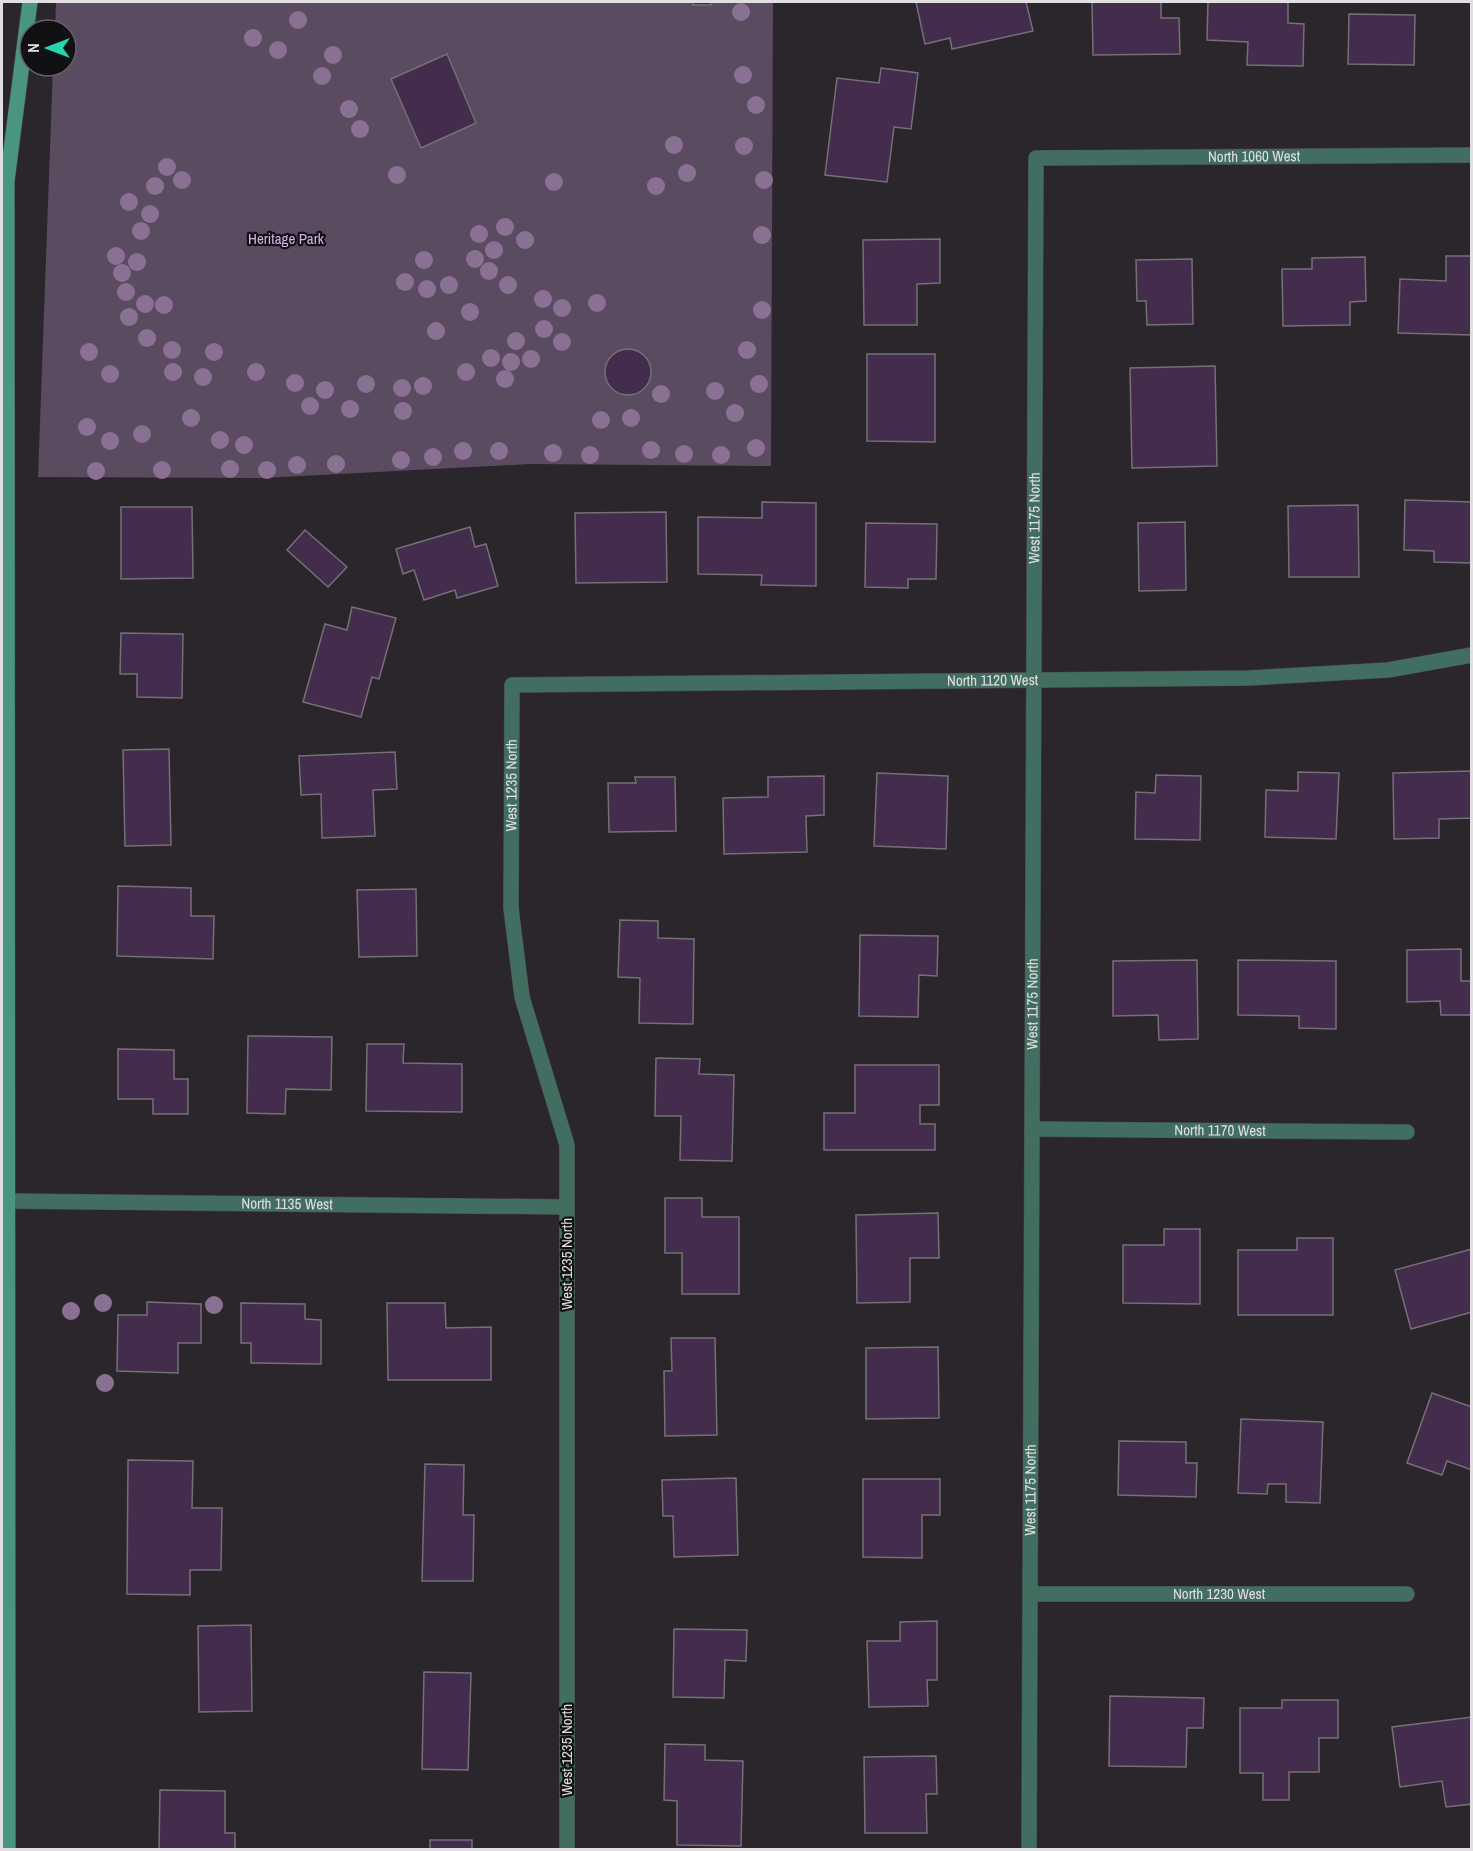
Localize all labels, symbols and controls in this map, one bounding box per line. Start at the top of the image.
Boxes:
north arrow [18,18,78,78]
text: N [22,43,44,53]
street label: North 1060 West [1208,145,1301,167]
park label: Heritage Park [248,228,325,249]
street label: West 1175 North [1023,472,1045,564]
street label: North 1120 West [947,669,1039,691]
street label: West 1235 North [500,739,522,831]
street label: West 1175 North [1021,958,1043,1050]
street label: North 1170 West [1174,1119,1266,1141]
street label: North 1135 West [241,1193,333,1214]
street label: West 1235 North [556,1218,577,1310]
street label: West 1175 North [1019,1444,1041,1536]
street label: North 1230 West [1173,1583,1266,1604]
street label: West 1235 North [556,1704,577,1796]

